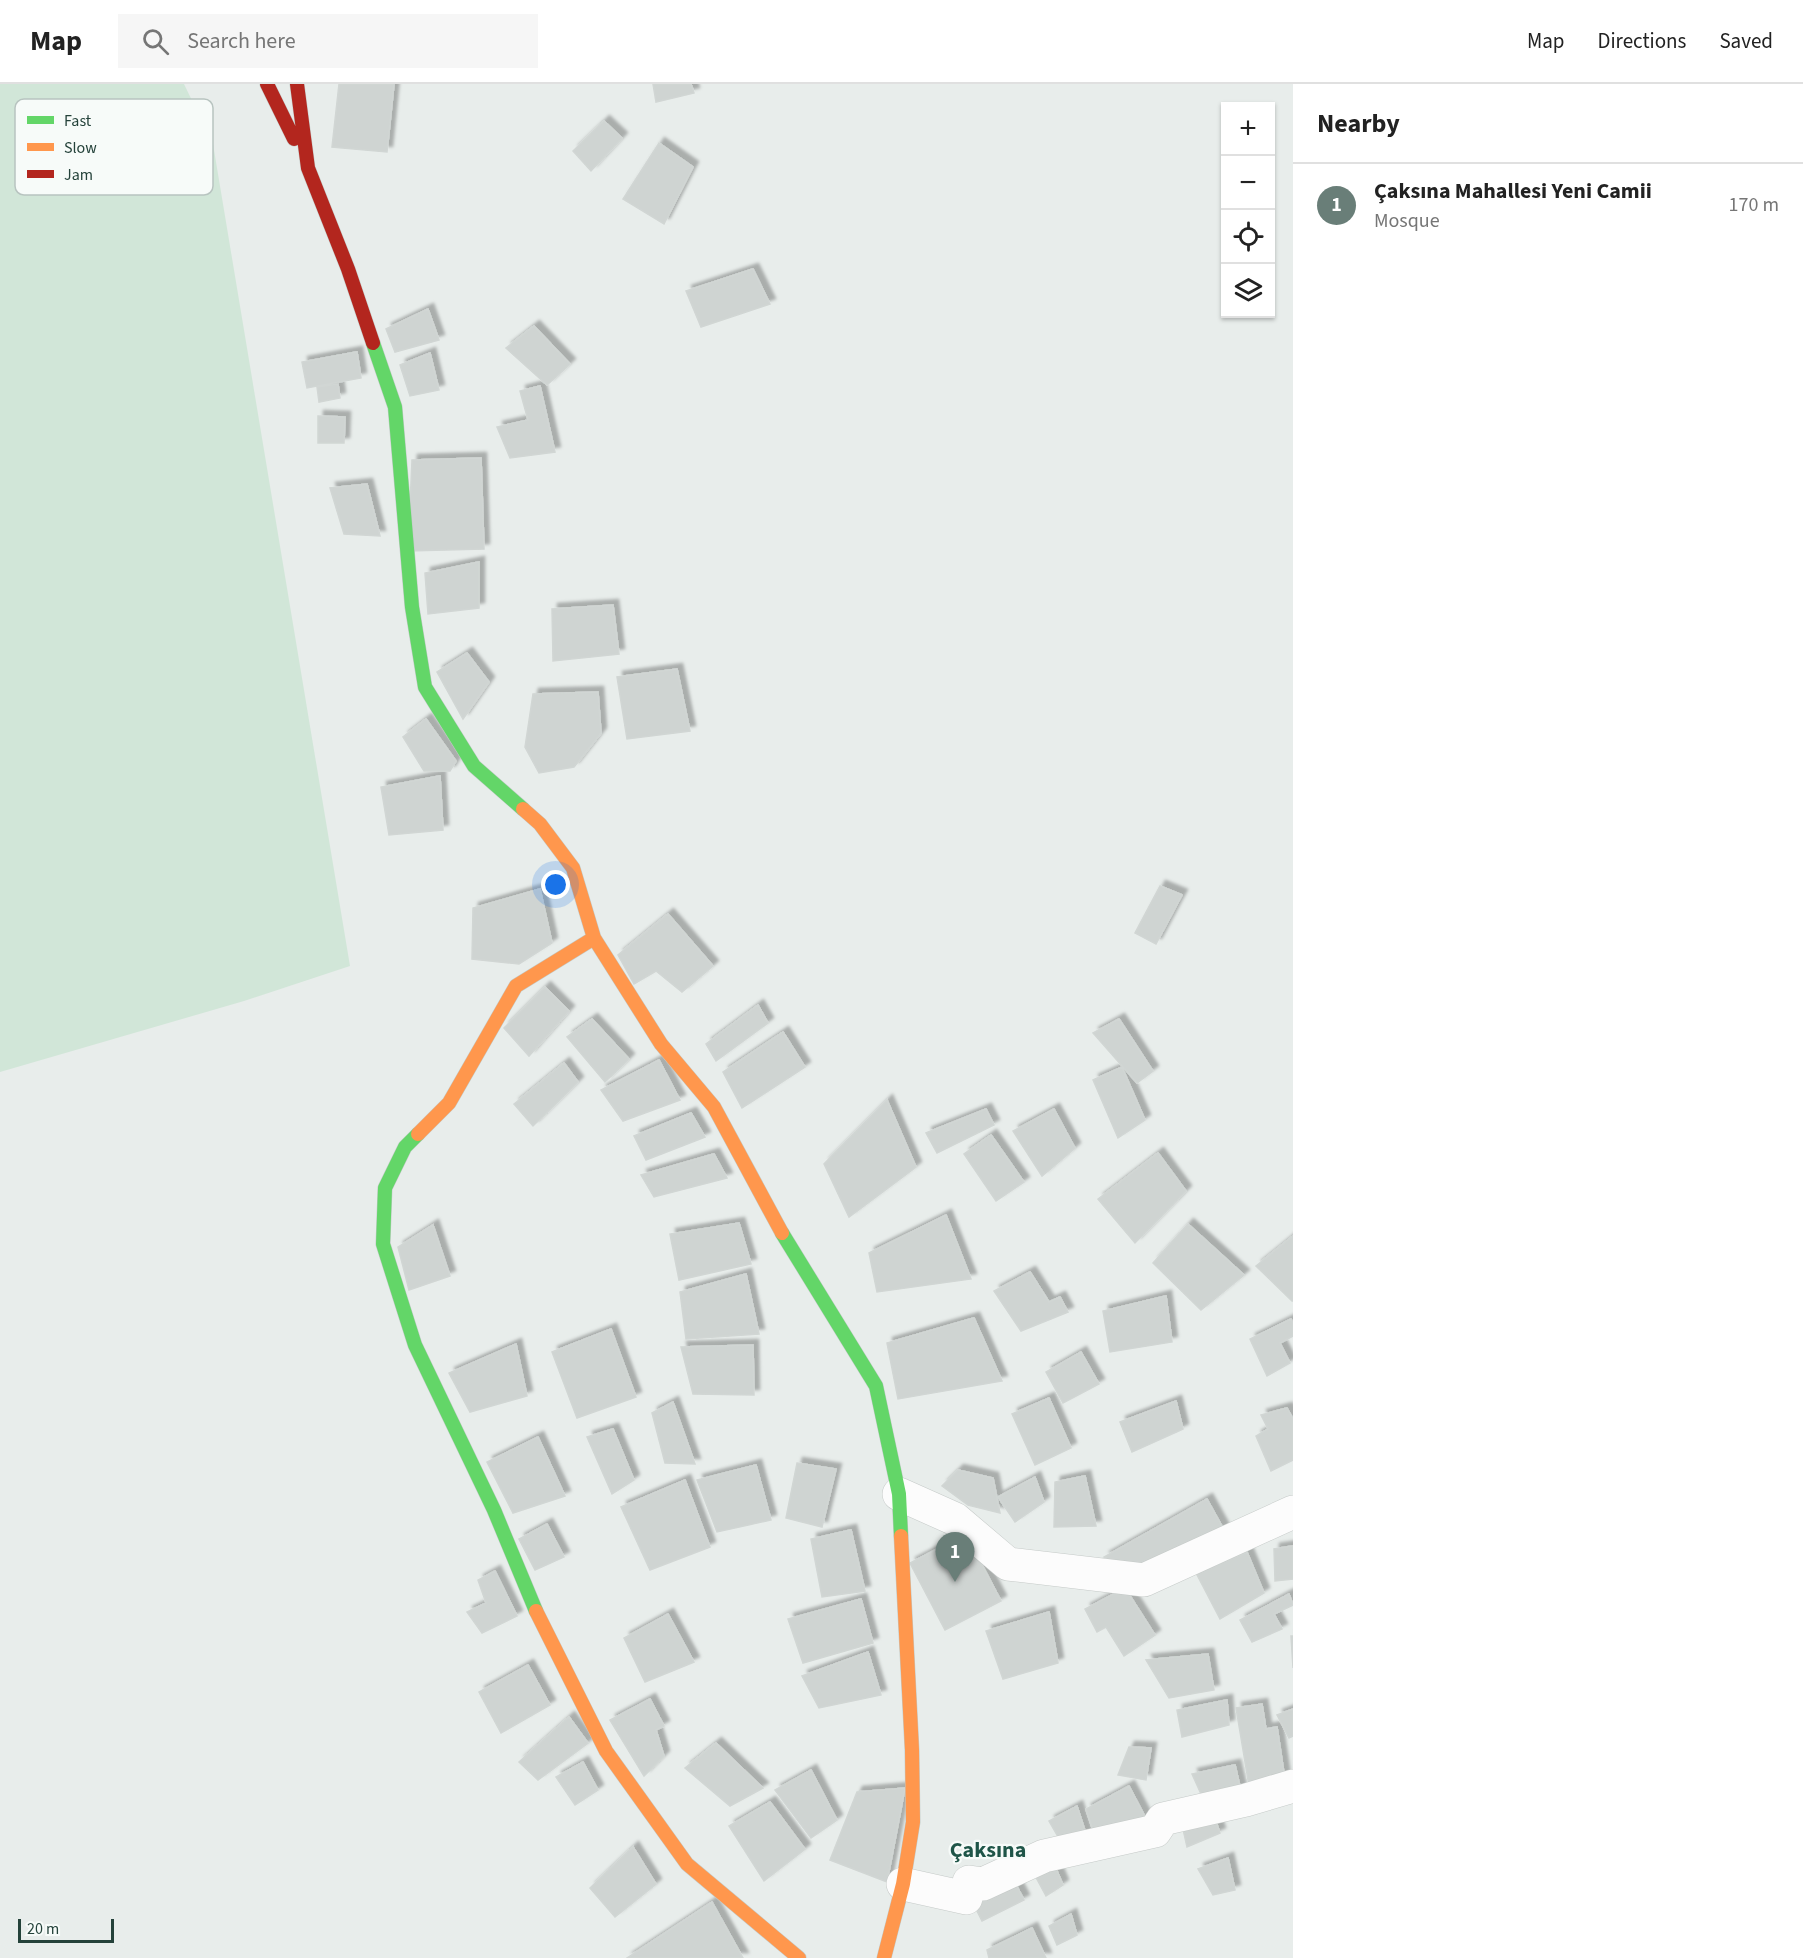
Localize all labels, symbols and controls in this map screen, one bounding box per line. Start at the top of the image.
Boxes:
search box [118,14,538,68]
text: Map [30,21,82,61]
icon: search [139,25,172,58]
text: Search here [187,25,296,57]
text: Map [1527,26,1565,56]
text: Directions [1598,26,1686,56]
text: Saved [1719,26,1773,56]
legend [15,99,213,195]
map controls [1221,102,1275,318]
button: + [1221,102,1275,156]
text: Nearby [1317,105,1400,142]
text: Fast [64,110,92,132]
text: Slow [64,137,97,159]
button: − [1221,156,1275,210]
text: Jam [64,164,93,186]
text: Çaksına Mahallesi Yeni Camii [1374,175,1652,207]
text: 1 [1331,191,1342,219]
text: 170 m [1729,191,1779,219]
text: Mosque [1374,207,1440,235]
button: locate [1221,210,1275,264]
button: layers [1221,264,1275,318]
your location [541,870,570,899]
pin: 1 [936,1532,974,1582]
district label: Çaksına [950,1834,1026,1866]
scale bar [18,1916,114,1944]
text: 20 m [27,1918,59,1940]

